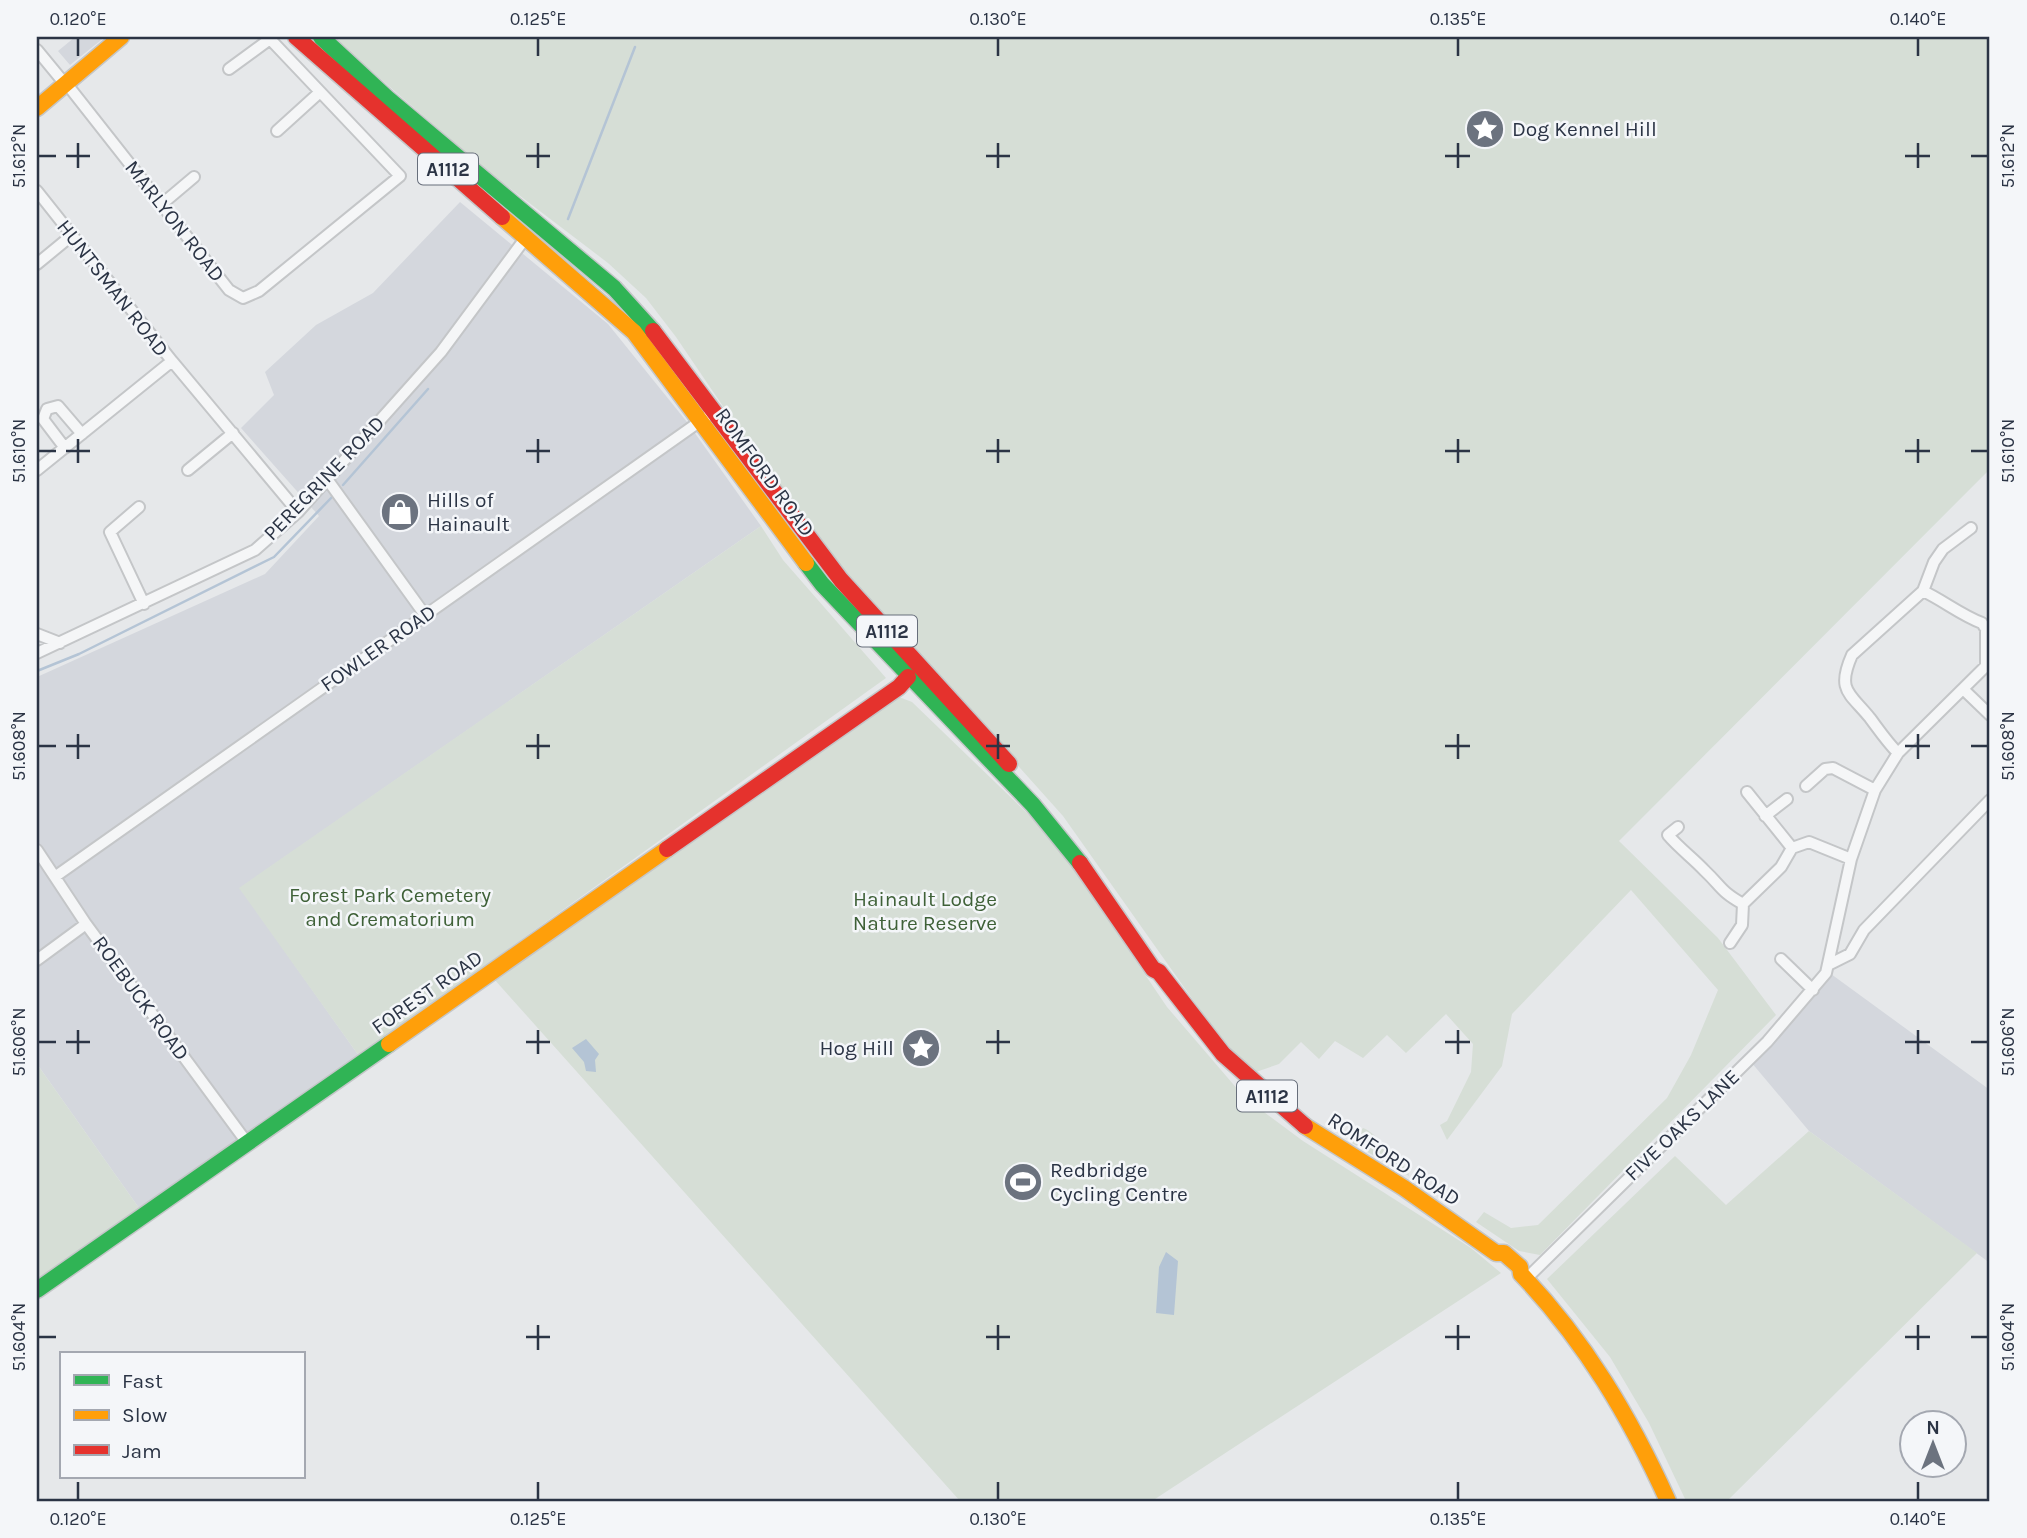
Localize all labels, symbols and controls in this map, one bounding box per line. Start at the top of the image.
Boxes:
text: 0.120°E [49,8,107,30]
text: 0.125°E [510,8,566,30]
text: 0.130°E [969,8,1027,30]
text: 0.135°E [1430,8,1486,30]
text: 0.140°E [1890,8,1946,30]
place icon: Dog Kennel Hill [1464,108,1506,150]
place label: Dog Kennel Hill [1512,117,1657,141]
text: 51.612°N [8,124,30,188]
text: 51.612°N [1997,124,2019,188]
road number: A1112 [418,154,478,184]
street label: MARLYON ROAD [120,155,230,287]
street label: HUNTSMAN ROAD [52,215,174,361]
street label: ROMFORD ROAD [710,403,820,541]
street label: PEREGRINE ROAD [258,411,390,545]
text: 51.610°N [8,419,30,483]
text: 51.610°N [1997,419,2019,483]
place label: Hills of Hainault [427,488,510,536]
shop icon: Hills of Hainault [379,491,421,533]
street label: FOWLER ROAD [316,599,440,697]
road number: A1112 [857,616,917,646]
text: 51.608°N [8,711,30,781]
text: 51.608°N [1997,711,2019,781]
park label: Forest Park Cemetery and Crematorium [289,883,491,931]
park label: Hainault Lodge Nature Reserve [853,887,997,935]
street label: ROEBUCK ROAD [88,931,194,1065]
street label: FOREST ROAD [367,945,487,1039]
text: 51.606°N [8,1007,30,1077]
text: 51.606°N [1997,1007,2019,1077]
place icon: Hog Hill [900,1027,942,1069]
place label: Hog Hill [820,1036,894,1060]
street label: FIVE OAKS LANE [1620,1064,1744,1186]
road number: A1112 [1237,1080,1297,1112]
street label: ROMFORD ROAD [1323,1107,1465,1211]
place label: Redbridge Cycling Centre [1050,1158,1188,1206]
sports icon: Redbridge Cycling Centre [1002,1161,1044,1203]
text: 51.604°N [8,1303,30,1371]
text: 51.604°N [1997,1303,2019,1371]
legend [60,1352,304,1478]
text: Fast [122,1369,163,1393]
text: Slow [122,1403,167,1427]
north arrow [1898,1408,1968,1478]
text: N [1926,1417,1940,1439]
text: Jam [122,1439,162,1463]
text: 0.120°E [49,1508,107,1530]
text: 0.125°E [510,1508,566,1530]
text: 0.130°E [969,1508,1027,1530]
text: 0.135°E [1430,1508,1486,1530]
text: 0.140°E [1890,1508,1946,1530]

